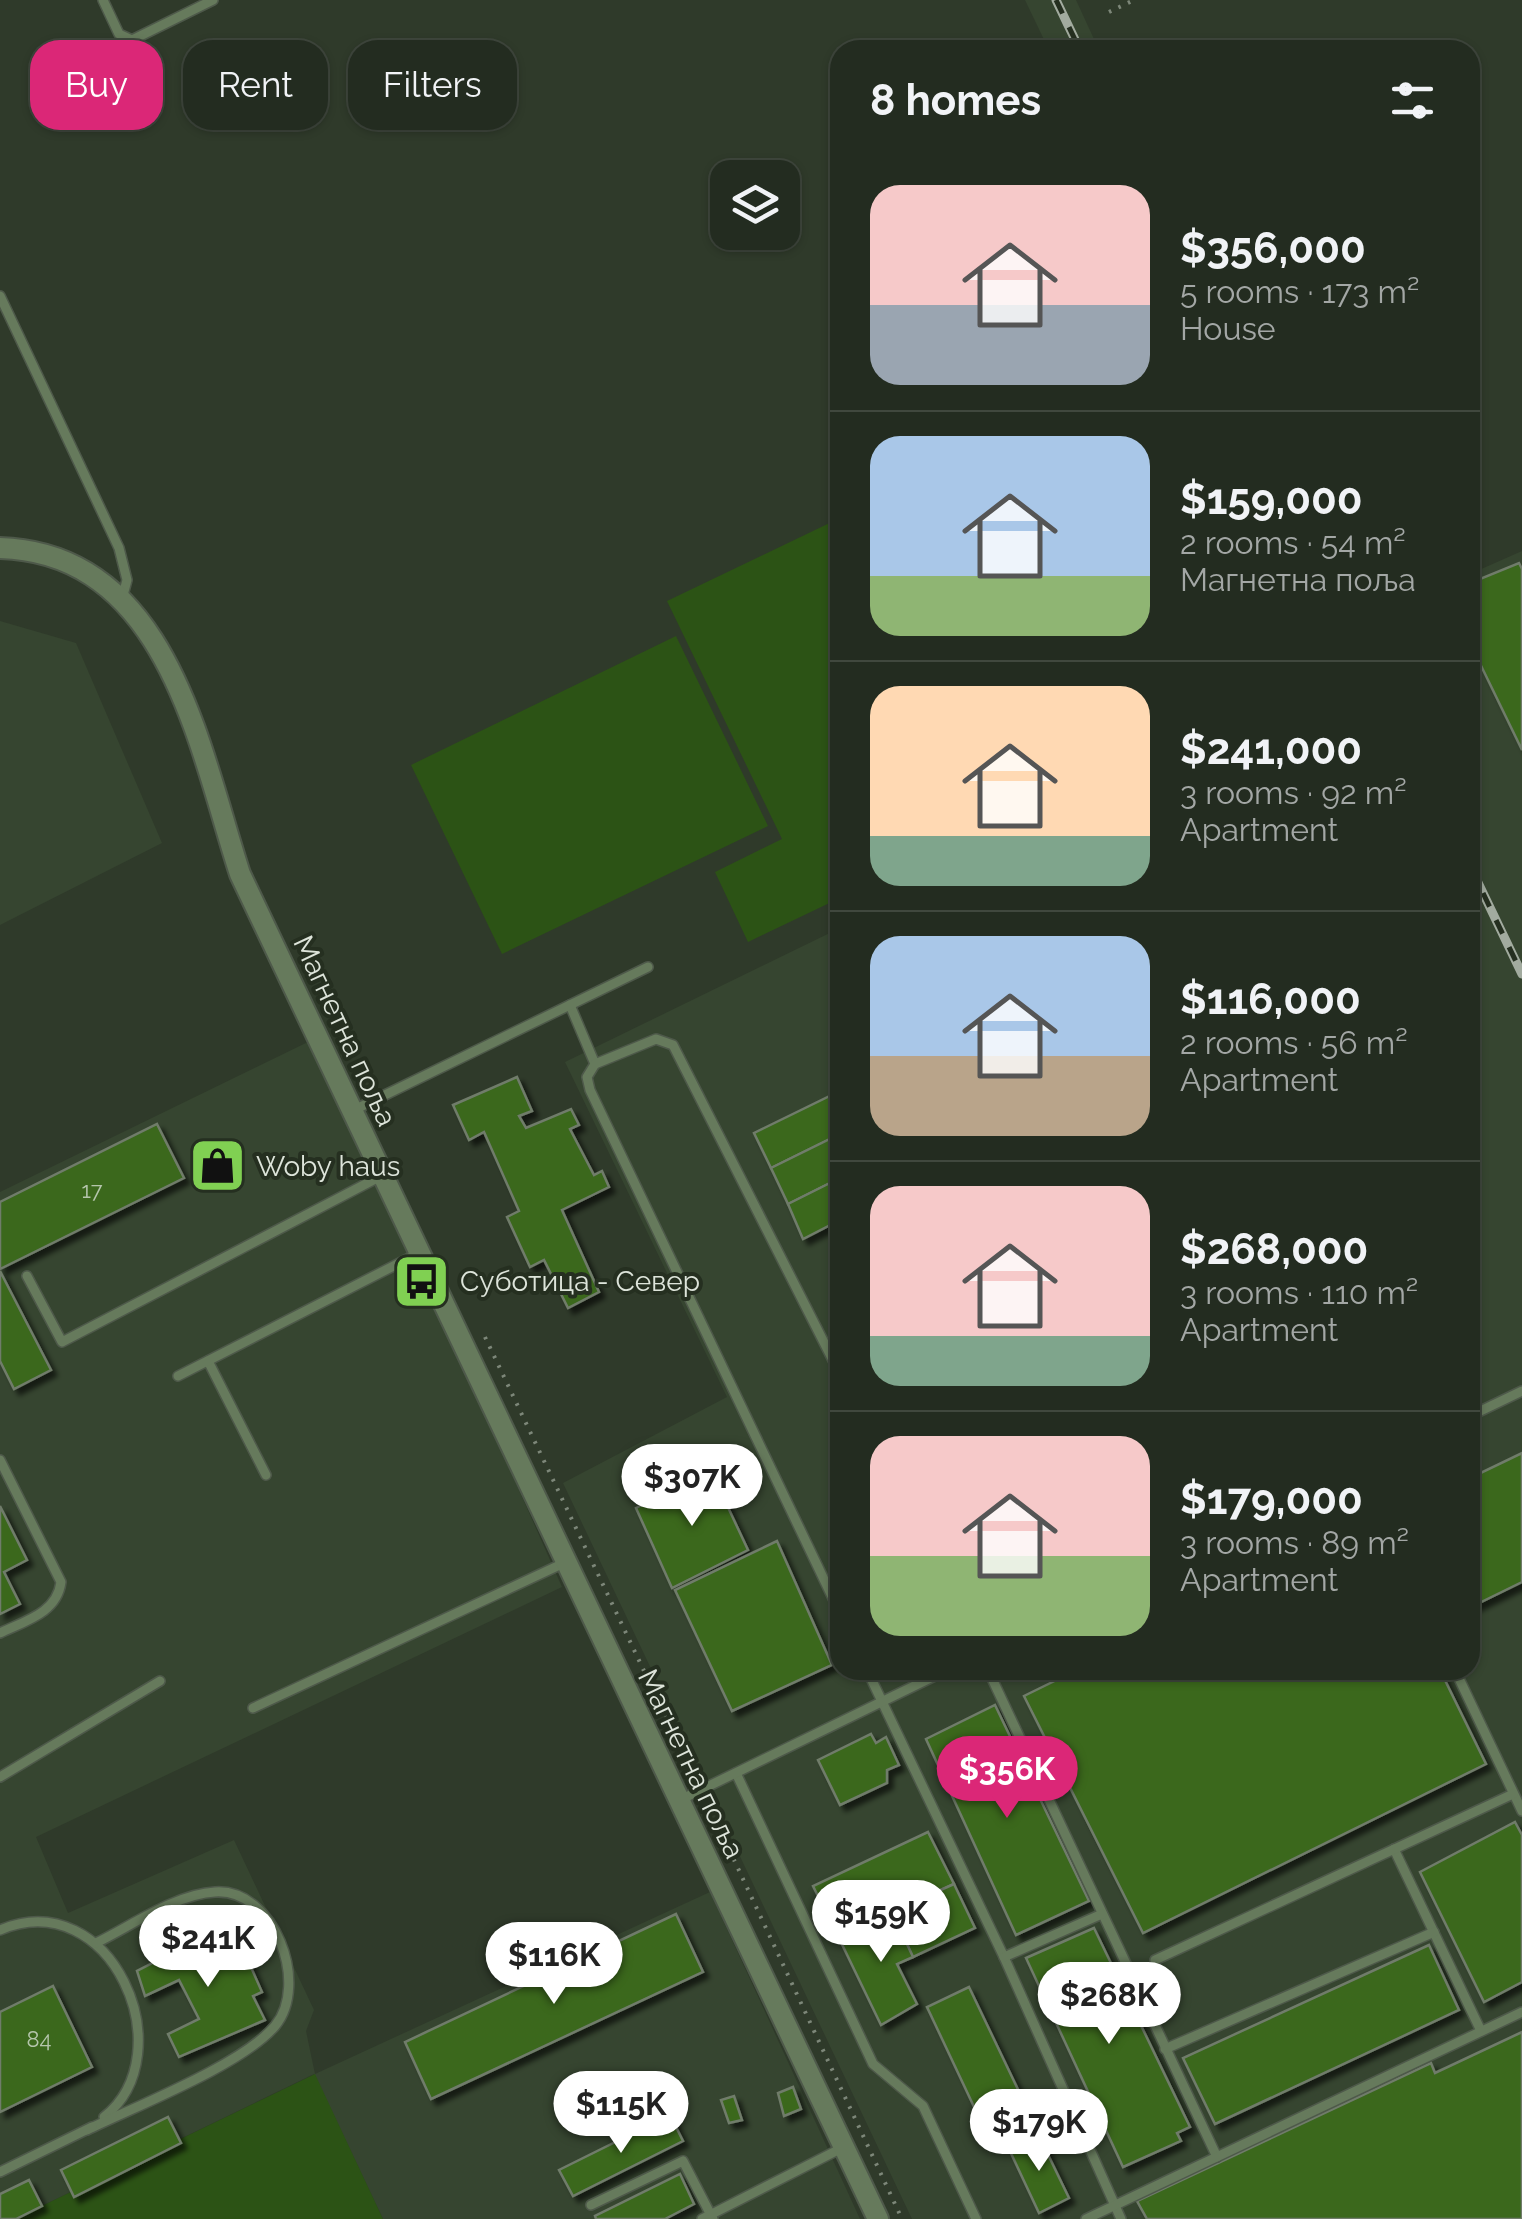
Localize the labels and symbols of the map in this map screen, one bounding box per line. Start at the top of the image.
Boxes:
street label: Магнетна поља [286,931,404,1131]
shop icon: Woby haus [187,1136,247,1196]
place label: Woby haus [256,1150,400,1183]
house number: 17 [81,1177,103,1203]
bus stop icon: Суботица - Север [391,1251,451,1311]
place label: Суботица - Север [460,1265,700,1298]
pin: $307K [622,1444,762,1529]
street label: Магнетна поља [631,1664,751,1864]
pin: $356K [937,1736,1077,1821]
pin: $159K [811,1880,951,1965]
pin: $241K [138,1905,278,1990]
pin: $116K [484,1922,624,2007]
pin: $268K [1039,1962,1179,2047]
house number: 84 [26,2026,52,2052]
pin: $115K [551,2071,691,2156]
pin: $179K [969,2089,1109,2174]

